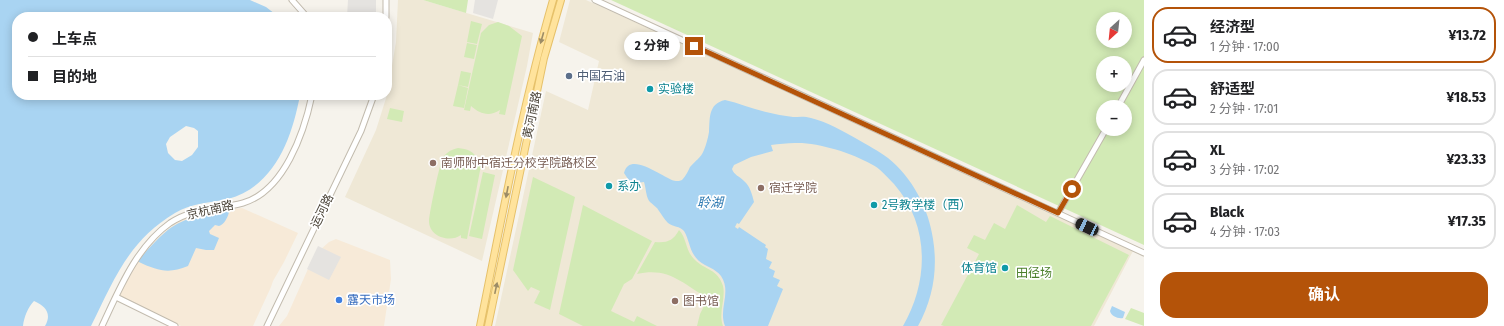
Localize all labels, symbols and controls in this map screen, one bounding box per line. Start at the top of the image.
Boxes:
north arrow [1096,12,1132,48]
map controls [1096,12,1132,136]
icon: car [1162,17,1198,53]
text: 经济型 [1210,18,1255,36]
text: ¥13.72 [1449,26,1486,44]
text: 上车点 [52,30,97,48]
one-way arrow [539,32,545,44]
callout: 2 分钟 [624,32,680,60]
route end [685,37,703,55]
text: 2 分钟 [635,38,669,53]
text: 1 分钟 · 17:00 [1210,39,1280,54]
button: + [1096,56,1132,92]
text: 目的地 [52,68,97,86]
place label: 中国石油 [577,69,625,83]
marker: 中国石油 [564,71,574,81]
icon: car [1162,79,1198,115]
text: 舒适型 [1210,80,1255,98]
place label: 实验楼 [658,82,694,96]
marker: 实验楼 [645,84,655,94]
text: ¥18.53 [1447,88,1486,106]
street label: 黄河南路 [520,90,544,140]
button: − [1096,100,1132,136]
text: 2 分钟 · 17:01 [1210,101,1278,116]
icon: car [1162,141,1198,177]
text: XL [1210,141,1225,159]
text: ¥23.33 [1447,150,1486,168]
place label: 南师附中宿迁分校学院路校区 [441,156,597,170]
marker: 南师附中宿迁分校学院路校区 [428,158,438,168]
text: 3 分钟 · 17:02 [1210,162,1279,177]
place label: 系办 [617,179,641,193]
route start [1063,180,1081,198]
marker: 系办 [604,181,614,191]
place label: 宿迁学院 [769,181,817,195]
marker: 宿迁学院 [756,183,766,193]
one-way arrow [504,186,510,198]
street label: 运河路 [308,192,336,230]
water label: 聆湖 [697,195,725,210]
street label: 京杭南路 [185,198,235,222]
place label: 2号教学楼（西） [882,198,971,212]
marker: 2号教学楼（西） [869,200,879,210]
icon: car [1162,203,1198,239]
text: Black [1210,203,1244,221]
text: ¥17.35 [1448,212,1486,230]
car [1074,216,1100,238]
text: 4 分钟 · 17:03 [1210,224,1280,239]
place label: 体育馆 [961,261,997,275]
marker: 体育馆 [1000,263,1010,273]
park label: 田径场 [1016,266,1052,280]
button: 确认 [1160,272,1488,318]
one-way arrow [493,282,499,294]
place label: 露天市场 [347,293,395,307]
place label: 图书馆 [683,294,719,308]
marker: 露天市场 [334,295,344,305]
marker: 图书馆 [670,296,680,306]

